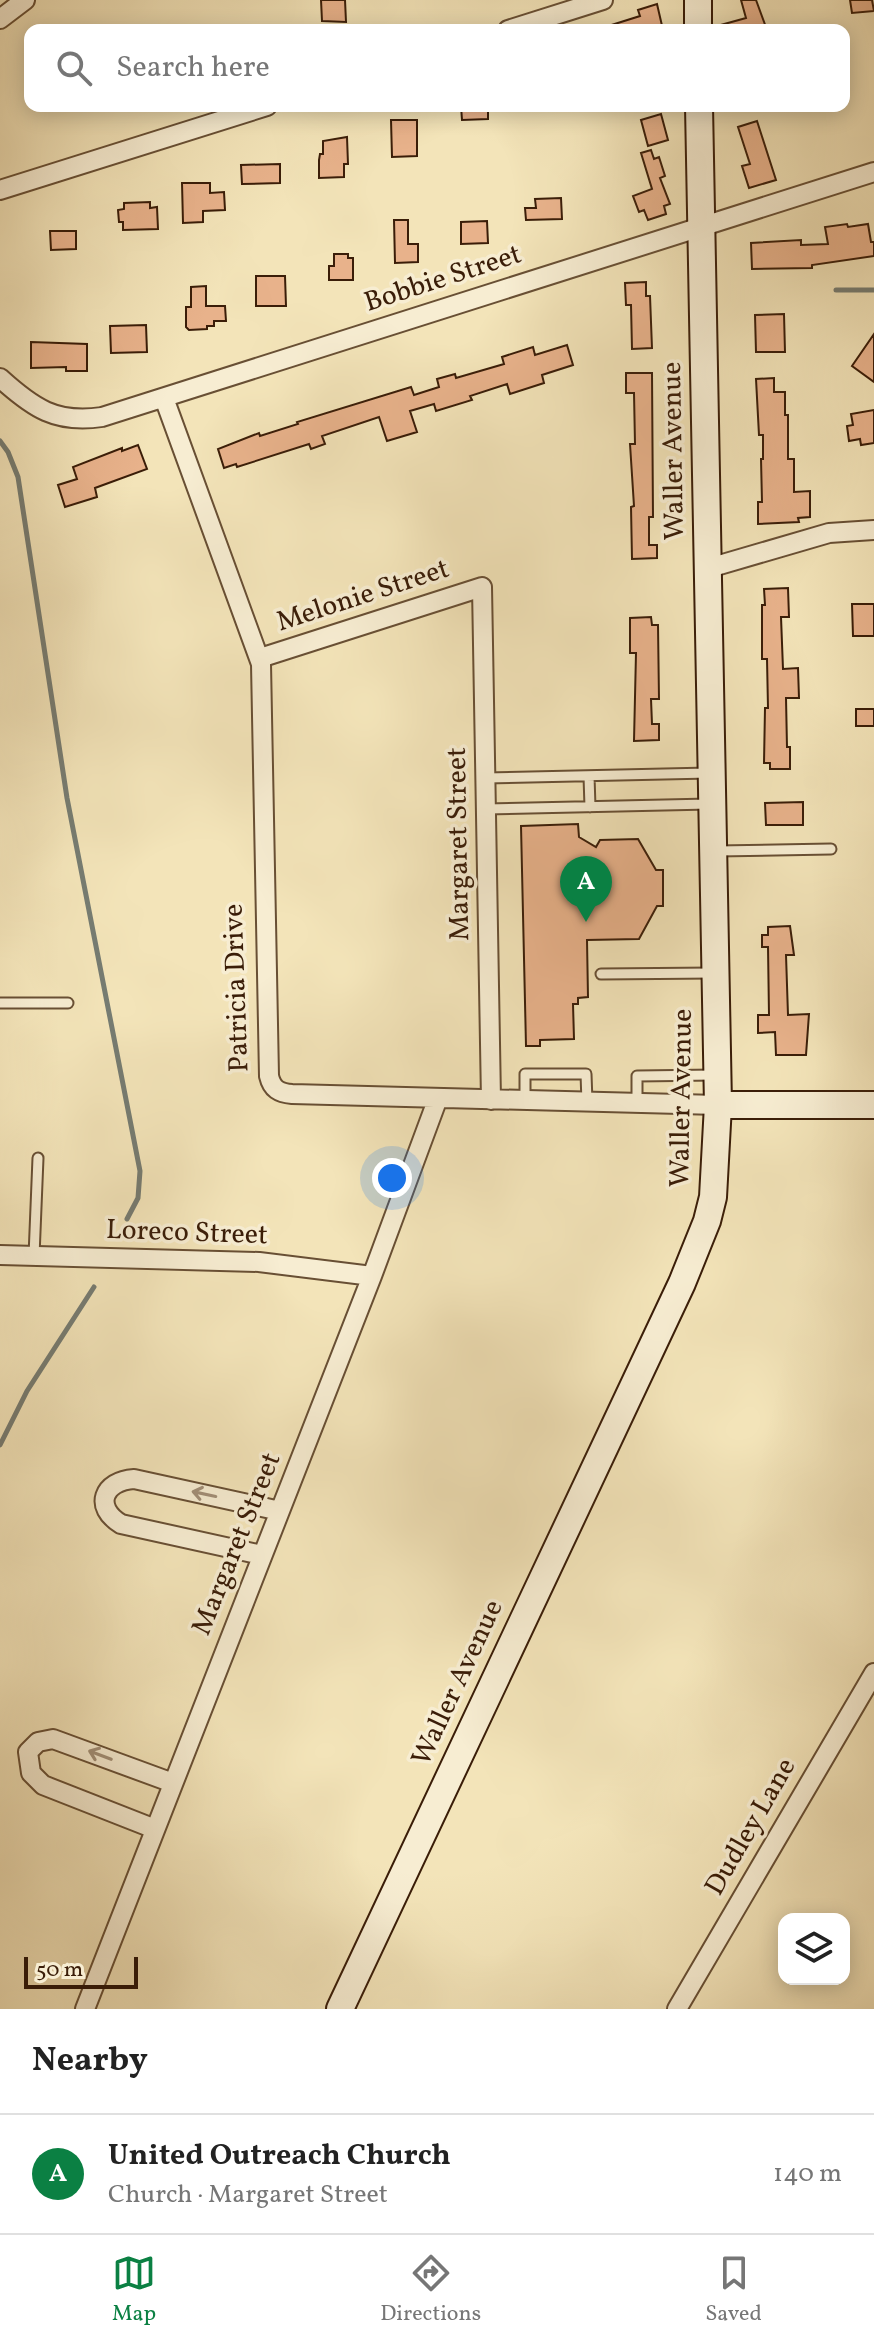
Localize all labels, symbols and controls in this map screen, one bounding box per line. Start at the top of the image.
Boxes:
search box [24,24,850,112]
icon: search [52,46,96,90]
text: Search here [116,47,270,89]
street label: Bobbie Street [359,235,527,323]
street label: Waller Avenue [653,361,695,541]
street label: Melonie Street [272,550,454,642]
street label: Margaret Street [438,747,480,941]
pin: A [560,856,612,922]
street label: Patricia Drive [215,903,259,1073]
street label: Waller Avenue [661,1008,703,1188]
your location [372,1158,412,1198]
street label: Loreco Street [105,1211,269,1255]
street label: Margaret Street [183,1447,291,1641]
one-way arrow [192,1486,217,1501]
street label: Waller Avenue [402,1594,514,1772]
one-way arrow [88,1747,113,1761]
street label: Dudley Lane [696,1751,806,1903]
map controls [778,1913,850,1985]
button: layers [778,1913,850,1985]
scale bar [24,1953,138,1989]
text: 50 m [36,1955,83,1986]
text: Nearby [32,2038,148,2085]
text: United Outreach Church [108,2135,451,2177]
text: A [49,2156,67,2192]
text: 140 m [773,2156,842,2192]
text: Church · Margaret Street [108,2177,388,2213]
tab: Map [112,2251,156,2330]
tab: Directions [380,2251,481,2330]
tab: Saved [705,2251,762,2330]

